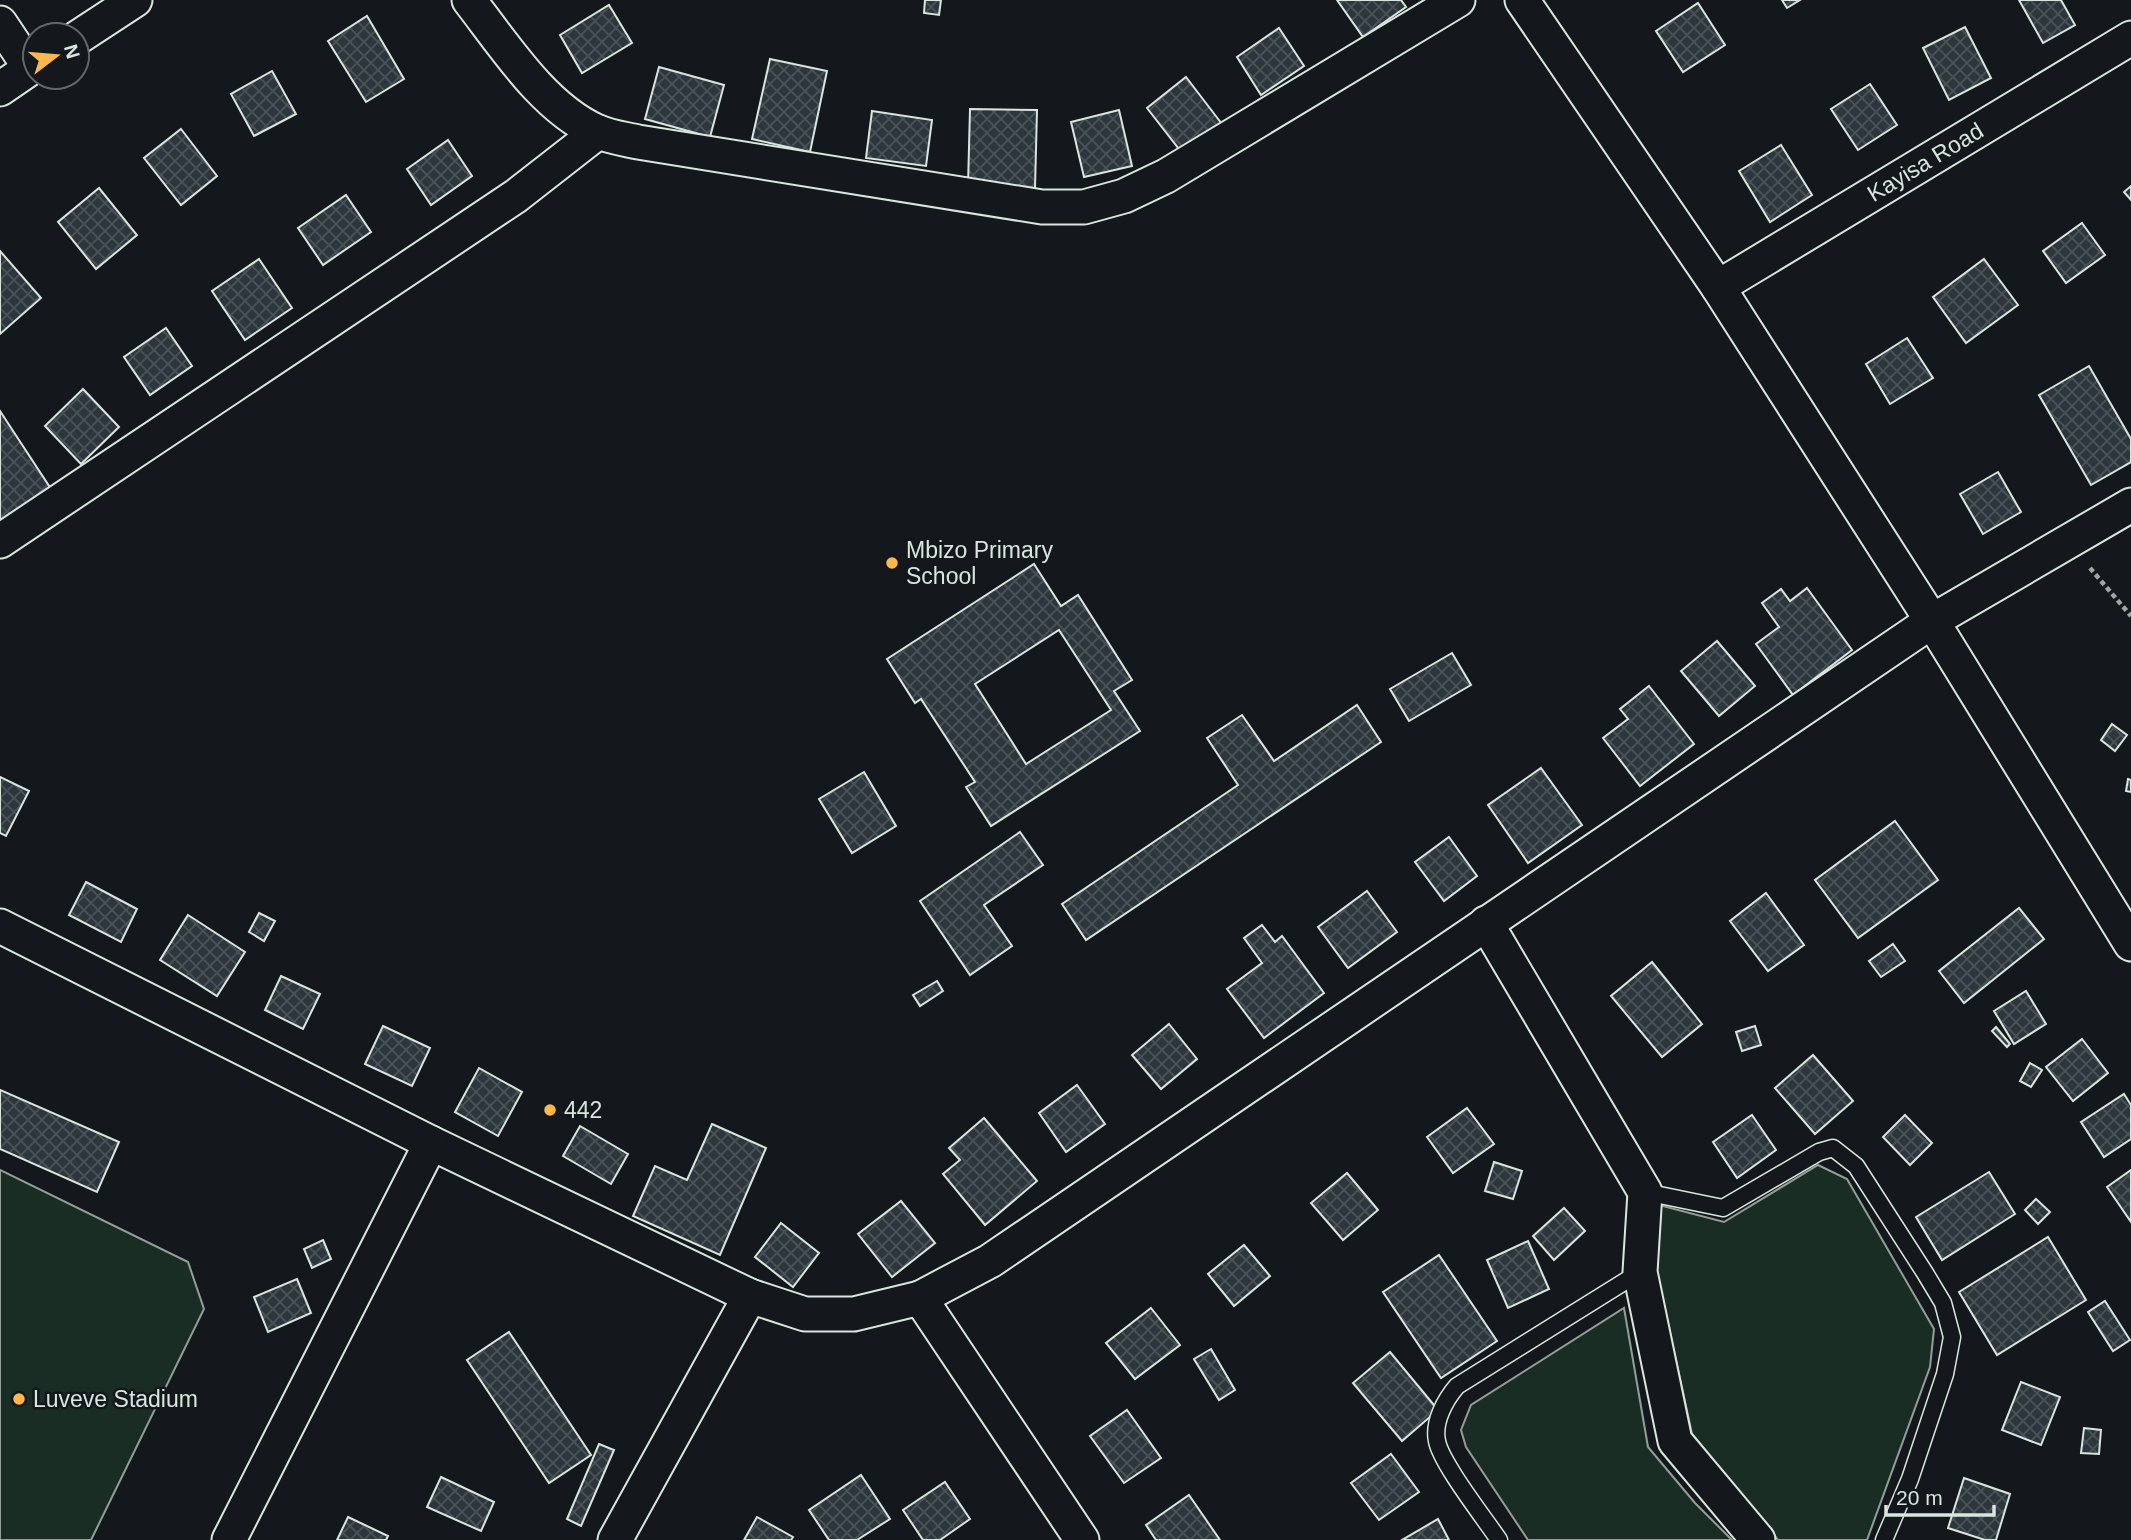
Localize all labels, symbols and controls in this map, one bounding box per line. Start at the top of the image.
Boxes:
north arrow [21,21,91,91]
text: N [60,42,84,61]
street label: Kayisa Road [1863,117,1988,207]
place label: Mbizo Primary School [906,537,1053,589]
marker: Mbizo Primary School [884,555,900,571]
place label: 442 [564,1097,602,1123]
marker: 442 [542,1102,558,1118]
place label: Luveve Stadium [33,1386,198,1412]
marker: Luveve Stadium [11,1391,27,1407]
scale bar [1886,1474,1994,1518]
text: 20 m [1896,1486,1943,1509]

